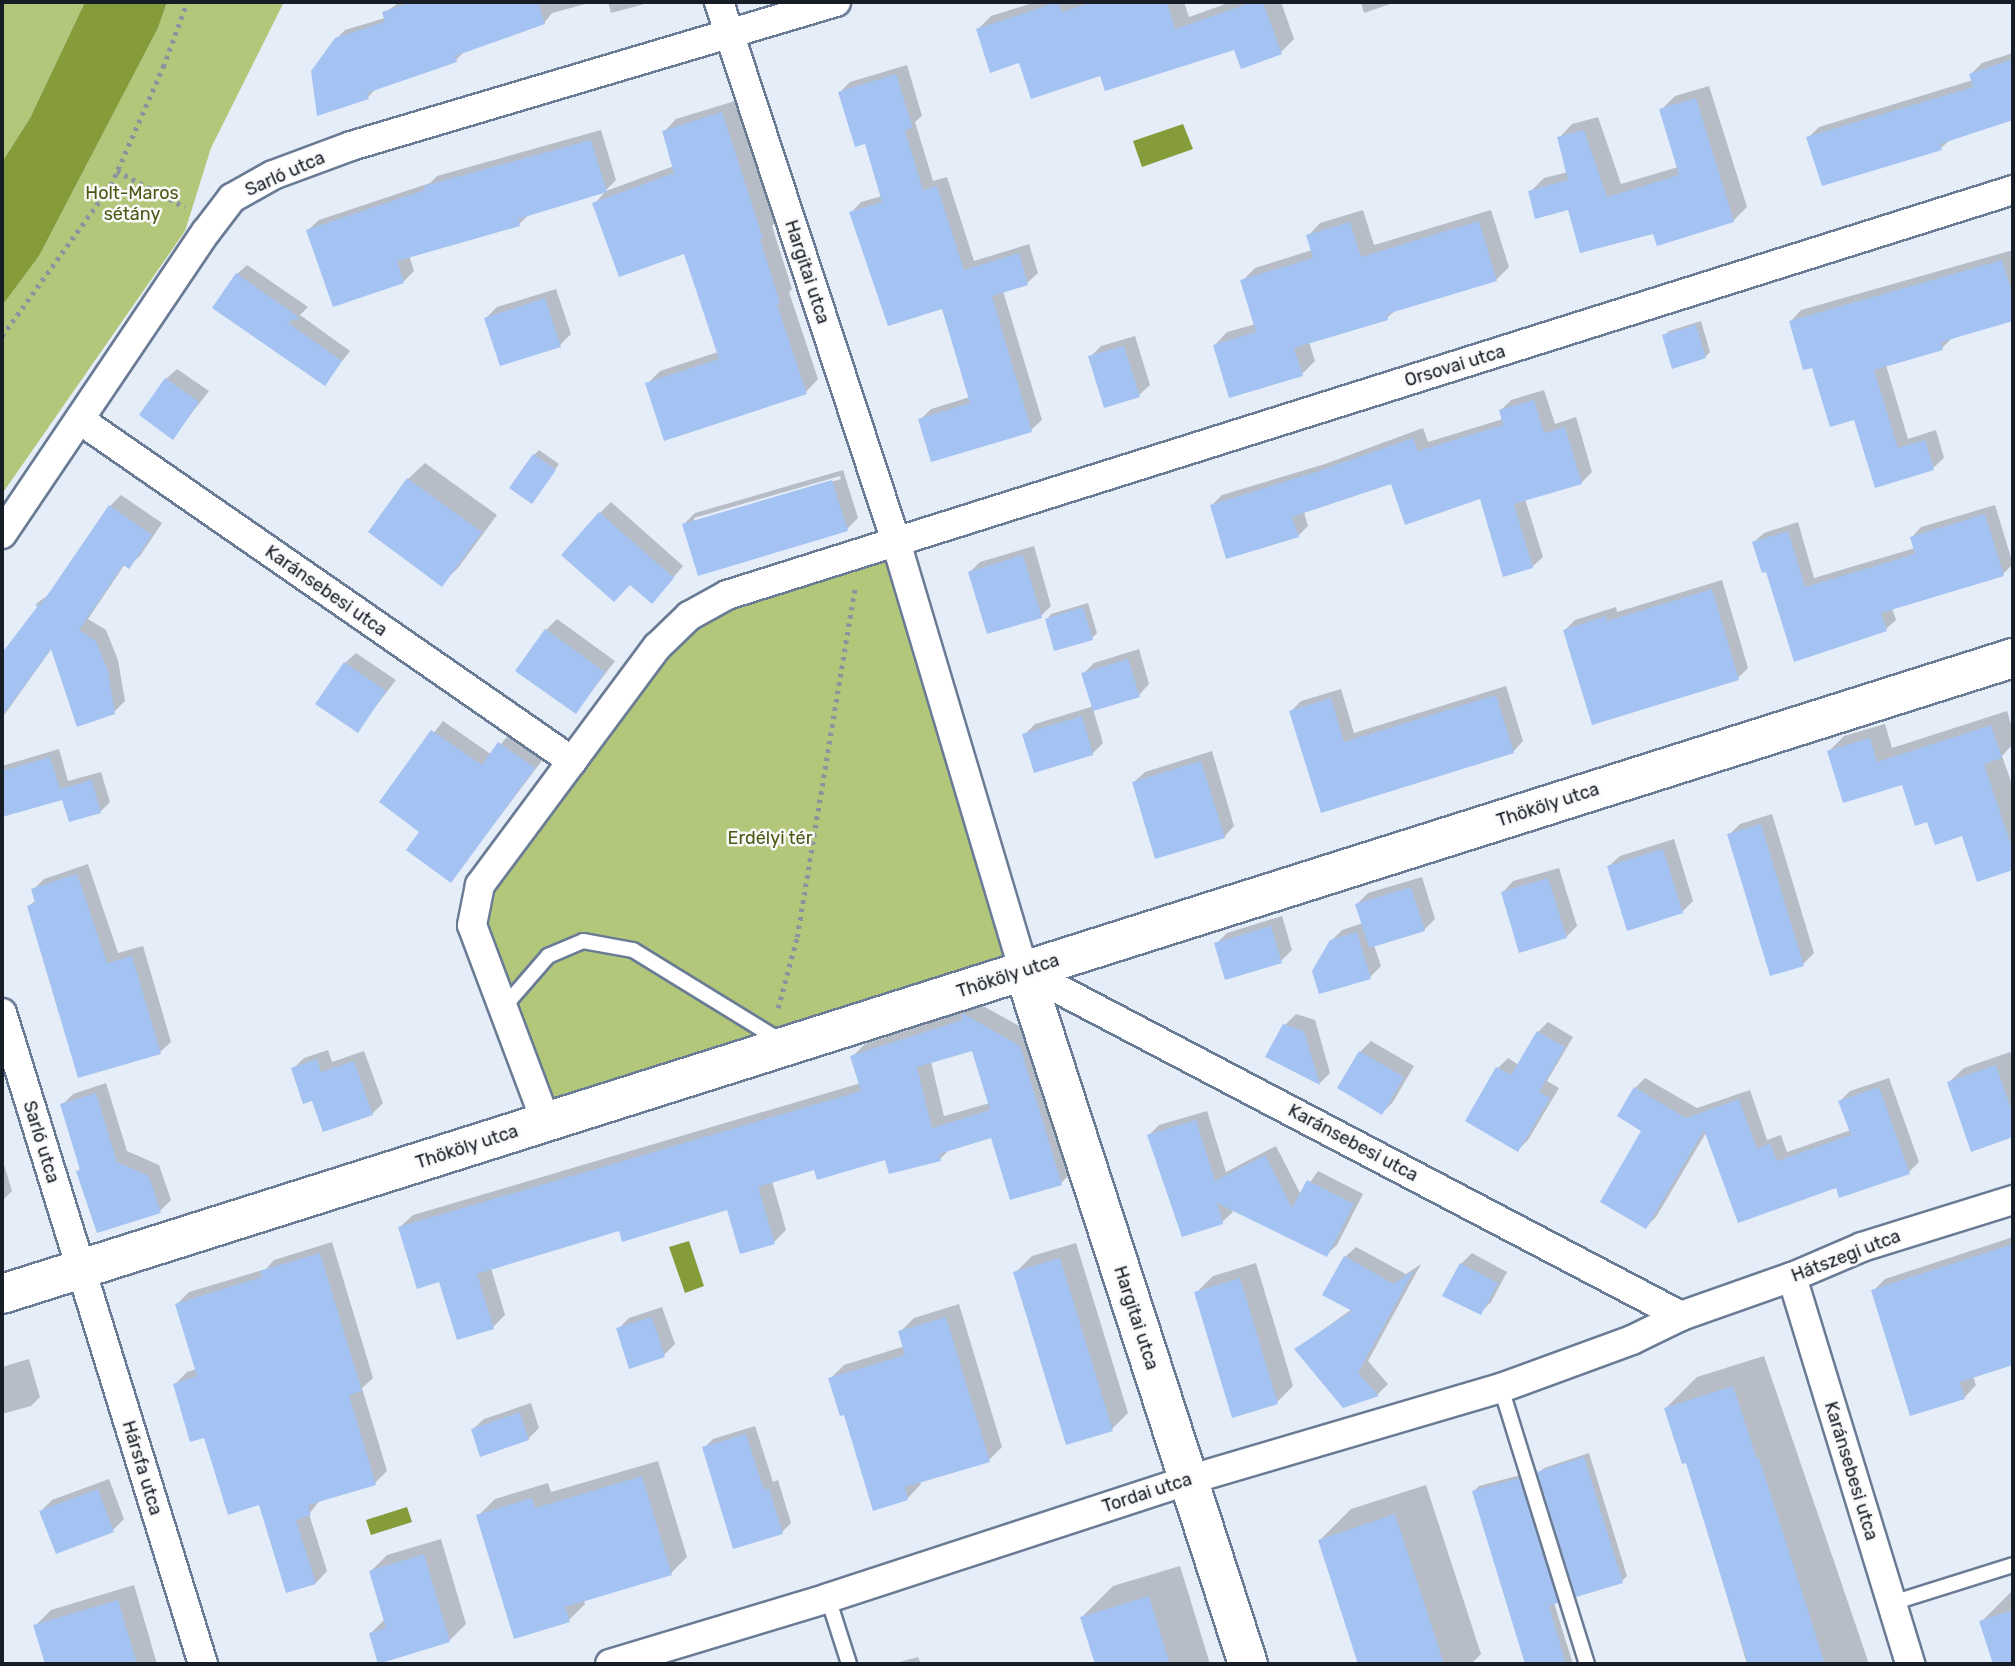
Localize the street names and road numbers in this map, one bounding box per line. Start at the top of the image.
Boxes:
street label: Sarló utca [242,147,328,201]
street label: Hargitai utca [780,217,834,327]
street label: Orsovai utca [1402,340,1508,392]
street label: Karánsebesi utca [261,541,391,641]
street label: Thököly utca [1494,778,1602,832]
street label: Thököly utca [954,949,1062,1003]
street label: Sarló utca [18,1098,64,1186]
street label: Karánsebesi utca [1284,1100,1422,1186]
street label: Thököly utca [413,1120,521,1174]
street label: Hátszegi utca [1788,1225,1904,1287]
street label: Hargitai utca [1109,1263,1163,1373]
street label: Karánsebesi utca [1820,1399,1882,1543]
street label: Hársfa utca [117,1418,167,1518]
street label: Tordai utca [1100,1468,1194,1518]

